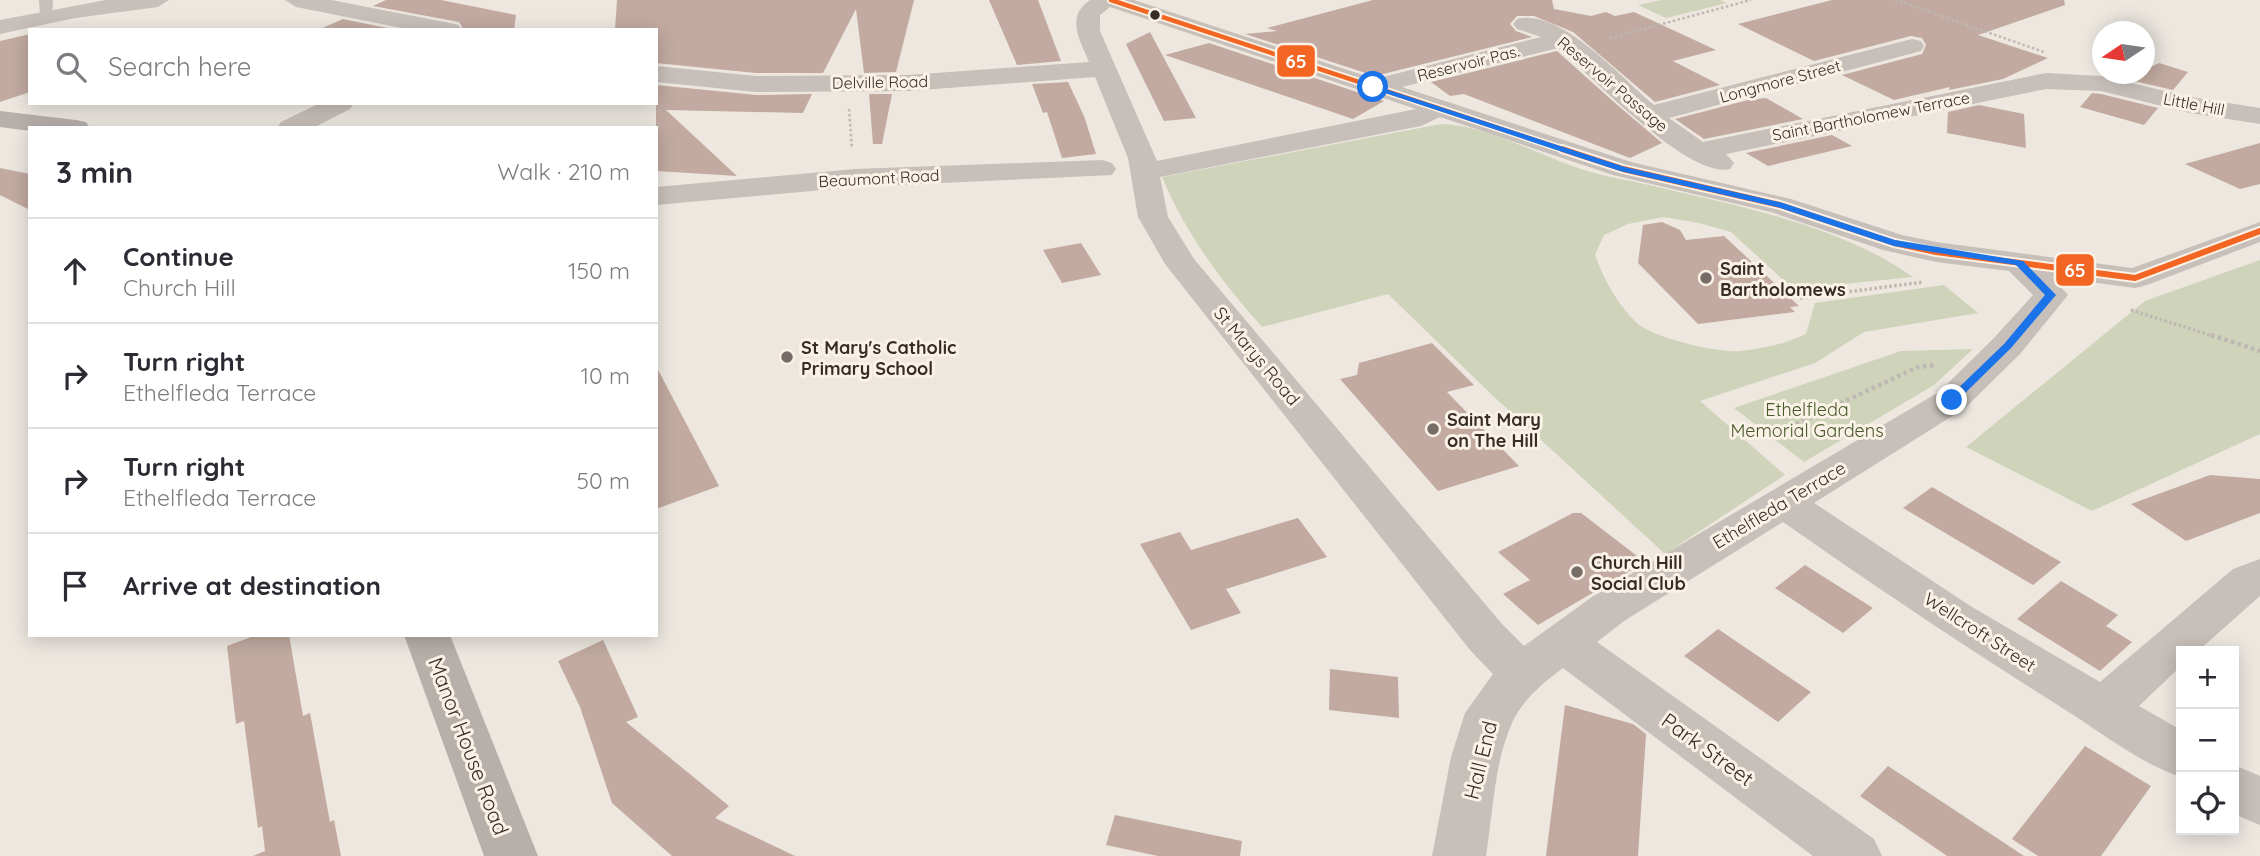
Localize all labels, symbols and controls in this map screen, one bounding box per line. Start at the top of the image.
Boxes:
unlabelled marker [1148,8,1162,22]
north arrow [2092,21,2155,84]
search box [28,28,658,105]
street label: Reservoir Passage [1554,32,1672,136]
street label: Reservoir Pas. [1415,41,1521,85]
line badge: 65 [1276,44,1316,78]
icon: search [52,48,90,86]
text: 65 [1285,49,1307,73]
text: Search here [108,50,252,83]
street label: Longmore Street [1717,55,1843,107]
street label: Delville Road [832,71,928,93]
route start [1357,71,1388,102]
street label: Saint Bartholomew Terrace [1771,87,1971,145]
street label: Little Hill [2162,88,2226,120]
text: 3 min [56,153,133,191]
text: Walk · 210 m [497,157,630,186]
street label: Beaumont Road [818,165,940,191]
text: Continue [123,240,234,273]
icon: ahead [56,252,94,290]
line badge: 65 [2055,253,2095,287]
text: 150 m [568,256,630,285]
place label: Saint Bartholomews [1720,257,1846,301]
text: 65 [2064,258,2086,282]
marker: Saint Bartholomews [1698,270,1714,286]
text: Church Hill [123,273,236,302]
street label: St Marys Road [1209,302,1305,410]
place label: St Mary's Catholic Primary School [801,336,956,380]
text: Turn right [123,345,245,378]
marker: St Mary's Catholic Primary School [779,349,795,365]
icon: right [56,357,94,395]
text: 10 m [581,361,630,390]
text: Ethelfleda Terrace [123,378,316,407]
route end [1936,384,1967,415]
park label: Ethelfleda Memorial Gardens [1730,398,1884,442]
place label: Saint Mary on The Hill [1447,408,1541,452]
marker: Saint Mary on The Hill [1425,421,1441,437]
text: Turn right [123,450,245,483]
street label: Ethelfleda Terrace [1708,456,1850,554]
icon: right [56,462,94,500]
text: 50 m [577,466,630,495]
text: Ethelfleda Terrace [123,483,316,512]
place label: Church Hill Social Club [1591,551,1686,595]
marker: Church Hill Social Club [1569,564,1585,580]
icon: arrive [56,567,94,605]
text: Arrive at destination [123,569,381,602]
street label: Wellcroft Street [1920,587,2040,677]
map controls [2176,646,2239,835]
button: + [2176,646,2239,709]
street label: Manor House Road [423,654,515,838]
street label: Park Street [1657,707,1759,791]
button: − [2176,709,2239,772]
street label: Hall End [1458,718,1502,802]
button: locate [2176,772,2239,835]

